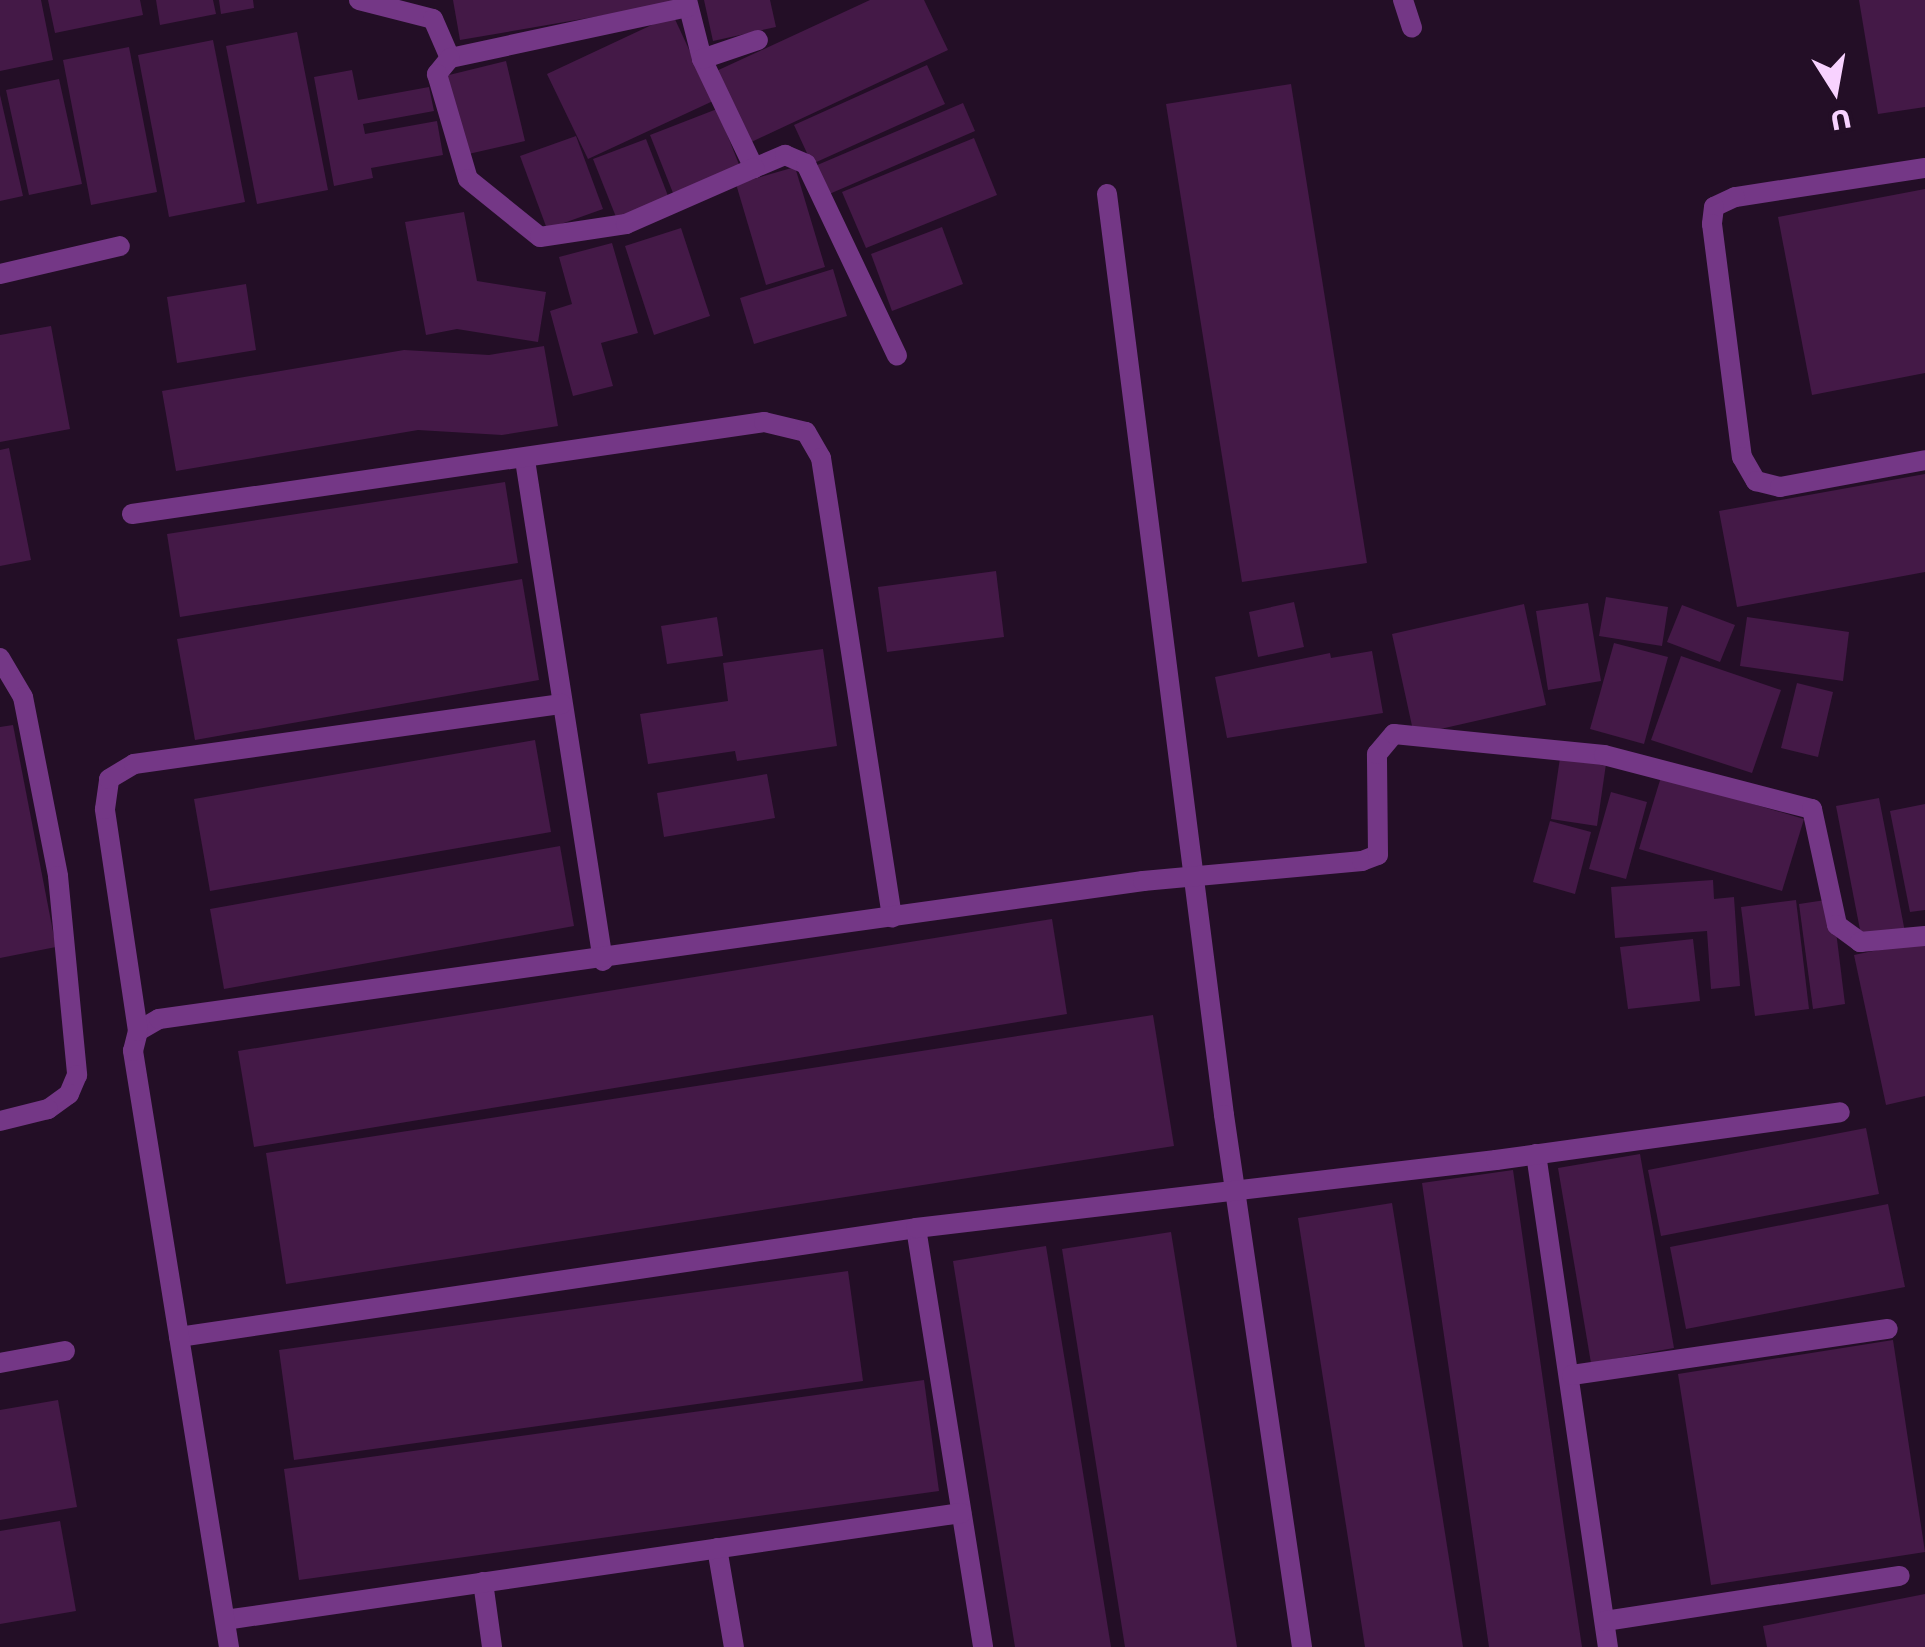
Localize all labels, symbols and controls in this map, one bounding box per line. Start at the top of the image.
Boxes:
north arrow [1785,40,1885,140]
text: U [1828,102,1854,138]

